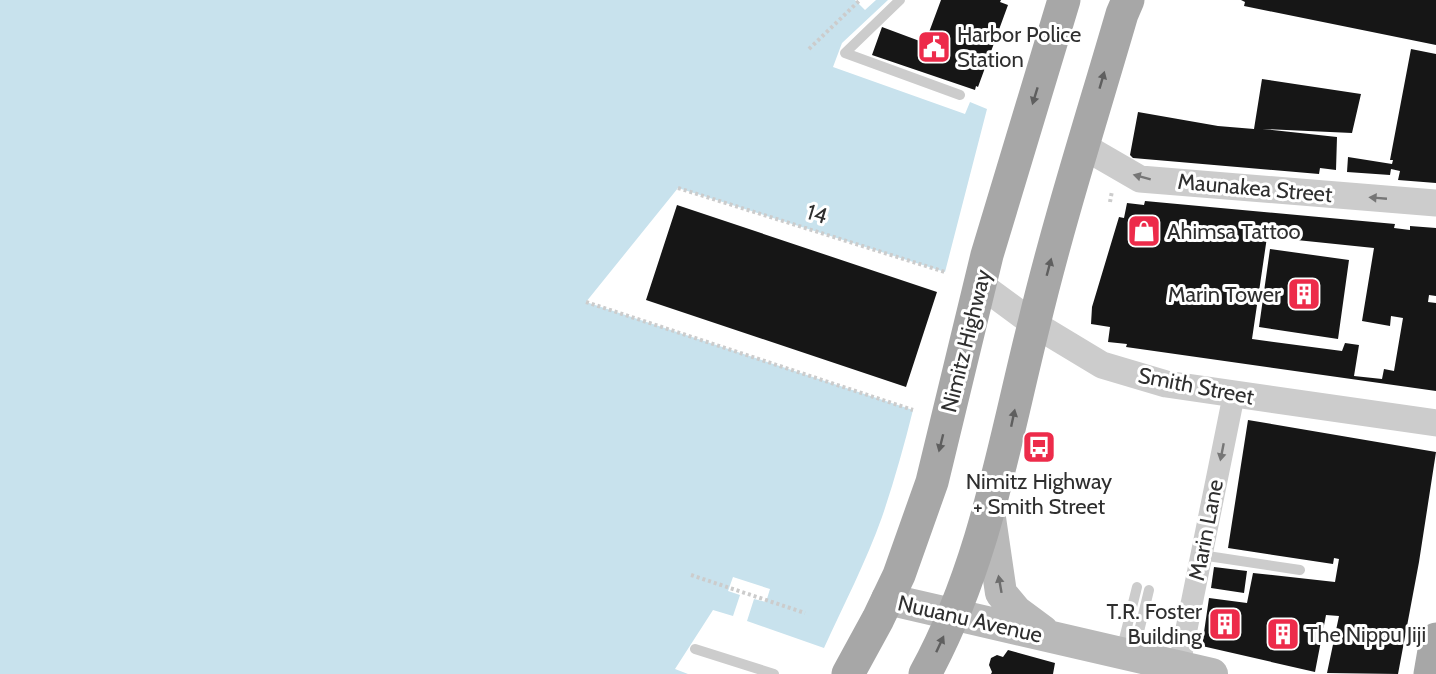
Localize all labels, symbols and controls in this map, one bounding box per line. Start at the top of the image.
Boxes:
place label: Harbor Police Station [957,21,1081,73]
public building icon: Harbor Police Station [916,29,952,65]
one-way arrow [1098,71,1108,89]
one-way arrow [1030,87,1039,105]
street label: Maunakea Street [1176,168,1334,208]
one-way arrow [1133,172,1151,181]
one-way arrow [1368,194,1387,203]
street label: 14 [804,198,831,230]
shop icon: Ahimsa Tattoo [1126,213,1162,249]
place label: Ahimsa Tattoo [1167,218,1301,245]
one-way arrow [1045,258,1054,276]
street label: Nimitz Highway [935,267,997,415]
building icon: Marin Tower [1286,276,1322,312]
place label: Marin Tower [1168,281,1281,308]
street label: Smith Street [1136,362,1257,411]
one-way arrow [1009,408,1018,427]
bus stop icon: Nimitz Highway + Smith Street [1021,429,1057,465]
one-way arrow [936,434,946,453]
one-way arrow [1217,442,1226,461]
place label: Nimitz Highway + Smith Street [966,468,1112,520]
street label: Marin Lane [1183,477,1229,583]
one-way arrow [995,574,1004,593]
street label: Nuuanu Avenue [895,589,1045,649]
place label: T.R. Foster Building [1107,598,1203,650]
building icon: T.R. Foster Building [1207,606,1243,642]
building icon: The Nippu Jiji [1265,616,1301,652]
place label: The Nippu Jiji [1306,621,1426,648]
one-way arrow [935,636,944,653]

